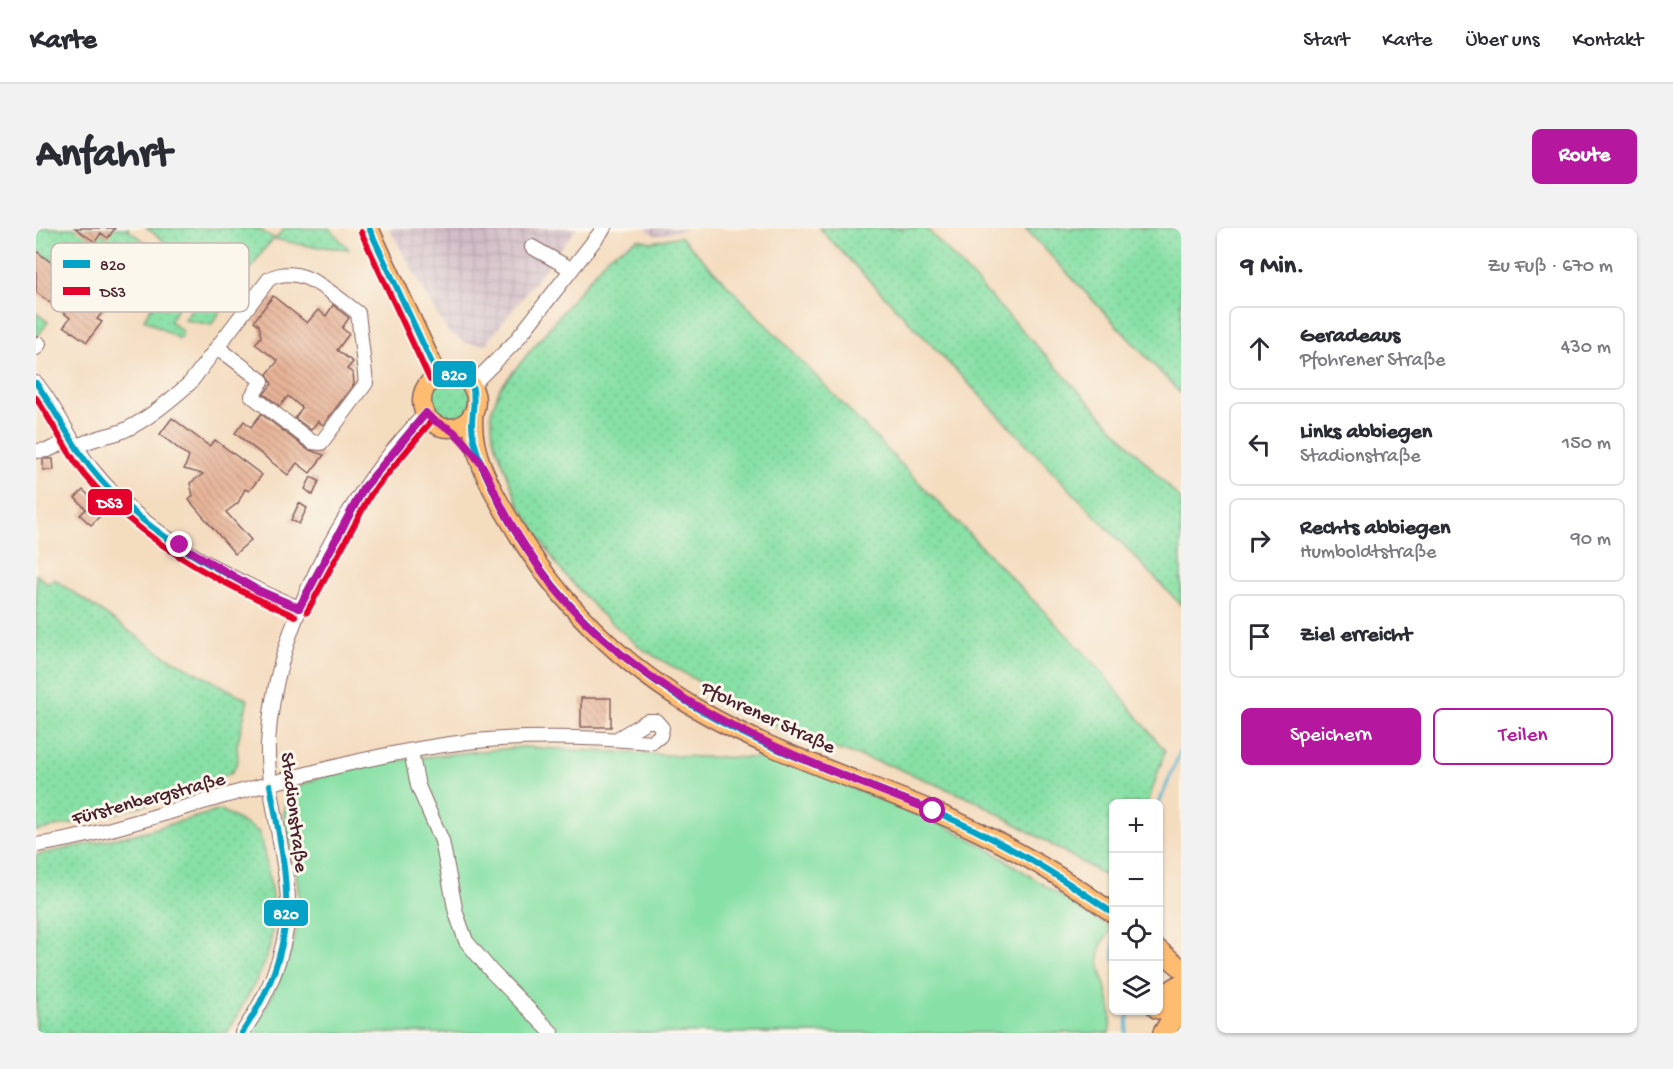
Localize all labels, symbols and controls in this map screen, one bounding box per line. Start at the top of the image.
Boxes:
text: Karte [30,25,97,58]
text: Start [1303,29,1349,54]
text: Karte [1382,29,1432,54]
text: Über uns [1465,29,1539,54]
text: Kontakt [1572,29,1643,54]
button: Route [1532,129,1637,184]
text: Anfahrt [36,132,171,181]
legend [51,243,249,312]
text: 9 Min. [1241,252,1304,283]
text: Zu Fuß · 670 m [1488,256,1613,279]
text: 820 [100,258,126,277]
text: DS3 [99,285,126,304]
text: Geradeaus [1300,324,1400,350]
icon: ahead [1243,332,1276,365]
text: 430 m [1561,337,1611,360]
text: Pfohrener Straße [1300,350,1445,373]
line badge: 820 [432,360,477,388]
text: 820 [441,368,467,387]
text: Links abbiegen [1300,420,1432,446]
icon: left [1243,428,1276,461]
text: 150 m [1562,433,1611,456]
text: Stadionstraße [1300,446,1421,469]
line badge: DS3 [87,488,133,516]
text: DS3 [95,496,123,515]
text: Rechts abbiegen [1300,516,1450,542]
icon: right [1243,524,1276,557]
text: 90 m [1571,529,1611,552]
route end [166,531,192,557]
text: Humboldtstraße [1300,542,1436,565]
icon: arrive [1243,620,1276,653]
text: Ziel erreicht [1300,623,1412,649]
street label: Pfohrener Straße [696,678,839,761]
button: Speichern [1241,708,1421,765]
button: Teilen [1433,708,1613,765]
street label: Stadionstraße [274,751,311,874]
street label: Fürstenbergstraße [69,769,229,832]
route start [919,797,945,823]
map controls [1109,799,1163,1015]
button: + [1109,799,1163,853]
button: − [1109,853,1163,907]
line badge: 820 [263,899,309,927]
text: 820 [273,907,299,926]
button: locate [1109,907,1163,961]
button: layers [1109,961,1163,1015]

